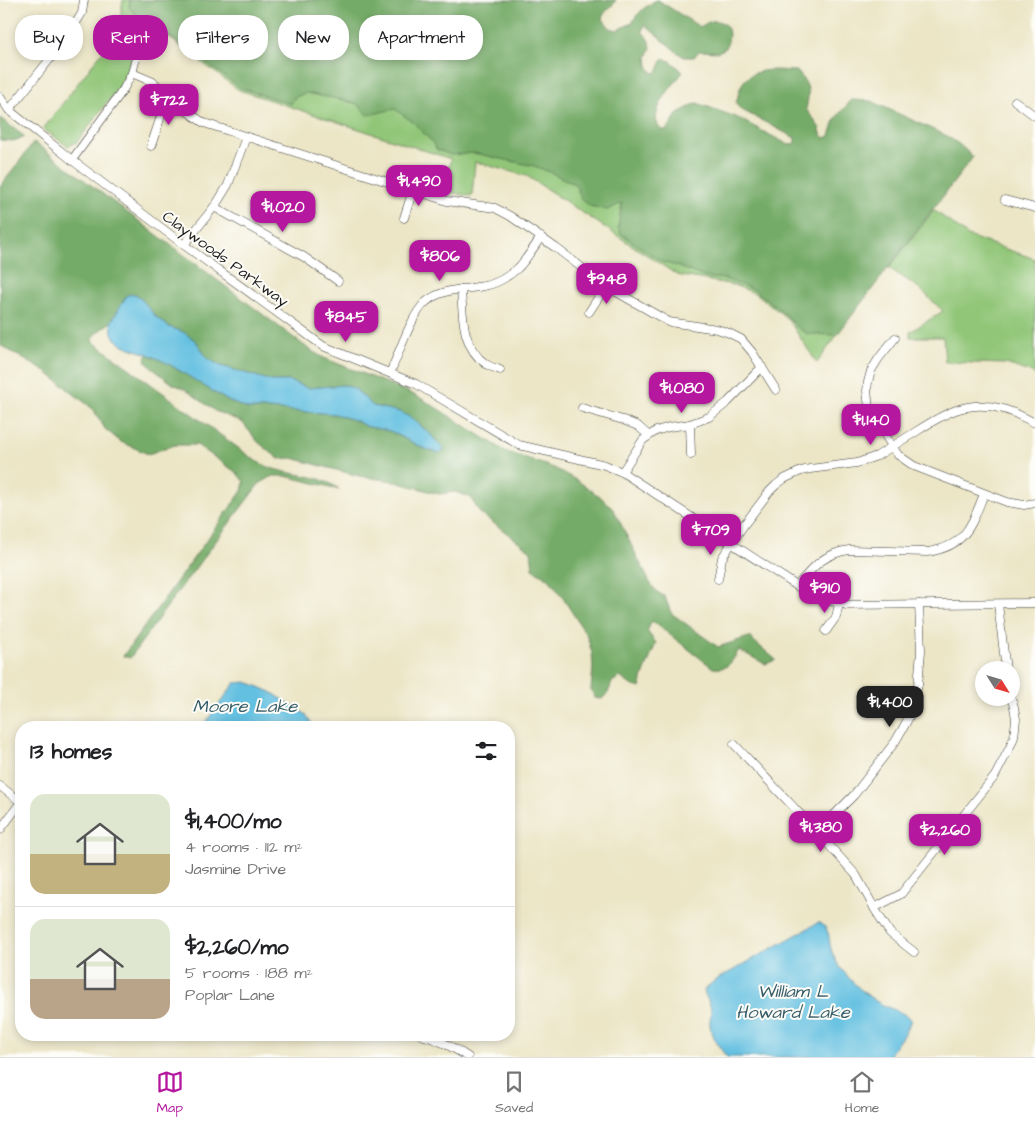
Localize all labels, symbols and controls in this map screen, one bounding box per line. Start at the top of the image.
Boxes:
chip: Buy [15,15,83,60]
chip: Rent [93,15,168,60]
chip: Filters [178,15,268,60]
chip: New [278,15,349,60]
chip: Apartment [359,15,483,60]
pin: $722 [139,84,199,126]
text: $722 [150,89,188,111]
pin: $1,490 [378,164,460,207]
text: $1,490 [397,170,441,192]
pin: $1,020 [242,190,324,233]
text: $1,020 [261,196,305,218]
street label: Claywoods Parkway [157,205,293,313]
pin: $806 [410,240,470,282]
text: $806 [420,245,460,267]
pin: $948 [577,262,637,305]
text: $948 [587,268,627,290]
pin: $845 [316,300,376,343]
text: $845 [325,306,367,328]
pin: $1,080 [641,372,723,414]
text: $1,080 [660,377,704,399]
pin: $1,140 [830,404,912,446]
text: $1,140 [853,409,889,431]
pin: $709 [681,514,741,556]
text: $709 [692,519,730,541]
pin: $910 [795,572,855,614]
text: $910 [810,577,840,599]
north arrow [975,661,1020,706]
map controls [975,661,1020,706]
pin: $1,400 [849,686,931,728]
text: $1,400 [868,691,912,713]
water label: Moore Lake [193,694,298,719]
text: 13 homes [30,737,112,766]
icon: filters [472,737,500,765]
text: $1,400/mo [185,807,282,836]
pin: $1,380 [780,810,862,853]
icon: home [70,814,130,874]
pin: $2,260 [904,814,986,856]
text: $1,380 [800,816,842,838]
text: $2,260 [920,819,970,841]
text: 4 rooms · 112 m² [185,836,303,858]
text: Jasmine Drive [185,858,286,880]
text: $2,260/mo [185,933,289,962]
icon: home [70,939,130,999]
text: 5 rooms · 188 m² [185,962,313,984]
water label: William L Howard Lake [736,979,851,1025]
text: Poplar Lane [185,984,275,1006]
tab: Map [156,1068,184,1118]
tab: Saved [495,1068,533,1118]
tab: Home [845,1068,879,1118]

